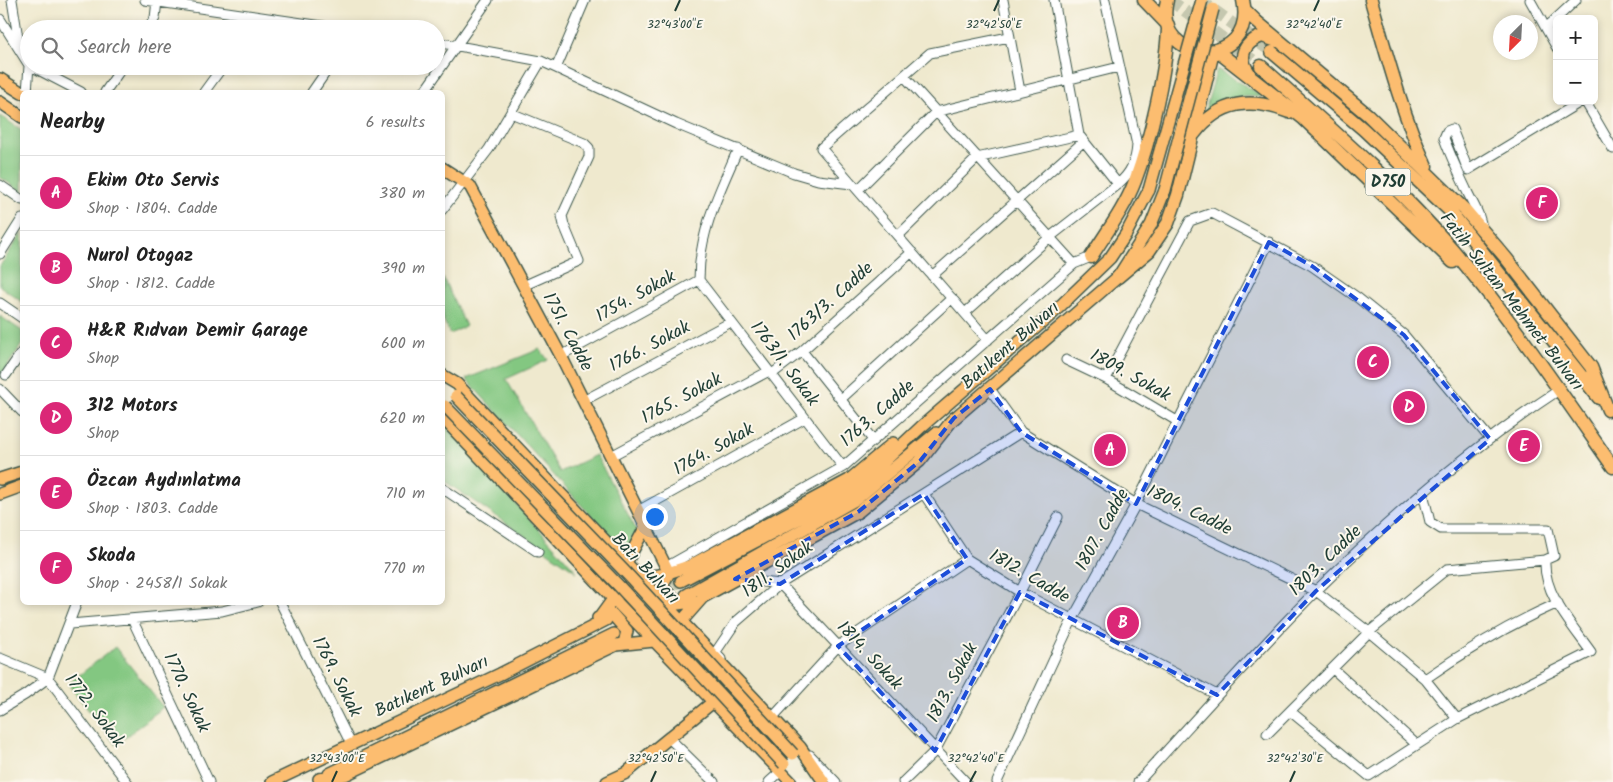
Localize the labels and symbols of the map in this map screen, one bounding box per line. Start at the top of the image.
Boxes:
text: 32°43'00"E [647,15,704,34]
text: 32°42'50"E [966,15,1023,34]
text: 32°42'40"E [1286,15,1343,34]
north arrow [1493,15,1538,60]
road number: D750 [1366,168,1410,196]
pin: F [1526,184,1558,222]
street label: Fatih Sultan Mehmet Bulvarı [1432,206,1590,398]
street label: 1763/3. Cadde [781,255,881,349]
street label: 1754. Sokak [590,263,682,331]
street label: 1751. Cadde [534,287,600,377]
street label: Batıkent Bulvarı [955,295,1067,397]
street label: 1766. Sokak [604,313,696,381]
street label: 1763/1. Sokak [742,315,826,413]
street label: 1809. Sokak [1084,342,1176,410]
pin: C [1357,343,1389,381]
street label: 1765. Sokak [636,365,728,432]
street label: 1763. Cadde [834,373,922,455]
pin: D [1393,388,1425,426]
street label: 1764. Sokak [668,416,760,484]
pin: E [1508,427,1540,465]
pin: A [1094,431,1126,469]
street label: 1804. Cadde [1141,478,1237,544]
street label: 1807. Cadde [1068,483,1138,577]
your location [642,504,668,530]
street label: 1803. Cadde [1283,518,1369,604]
street label: Batı Bulvarı [604,526,686,612]
street label: 1811. Sokak [736,534,820,606]
street label: 1812. Cadde [983,542,1075,612]
pin: B [1107,604,1139,642]
street label: 1814. Sokak [829,614,910,698]
street label: 1769. Sokak [303,632,369,723]
street label: 1813. Sokak [920,637,986,728]
street label: 1770. Sokak [155,648,217,738]
street label: Batıkent Bulvarı [370,648,494,726]
street label: 1772. Sokak [56,667,132,755]
text: 32°43'00"E [309,749,366,768]
text: 32°42'50"E [628,749,685,768]
text: 32°42'40"E [948,749,1005,768]
text: 32°42'30"E [1266,749,1325,768]

